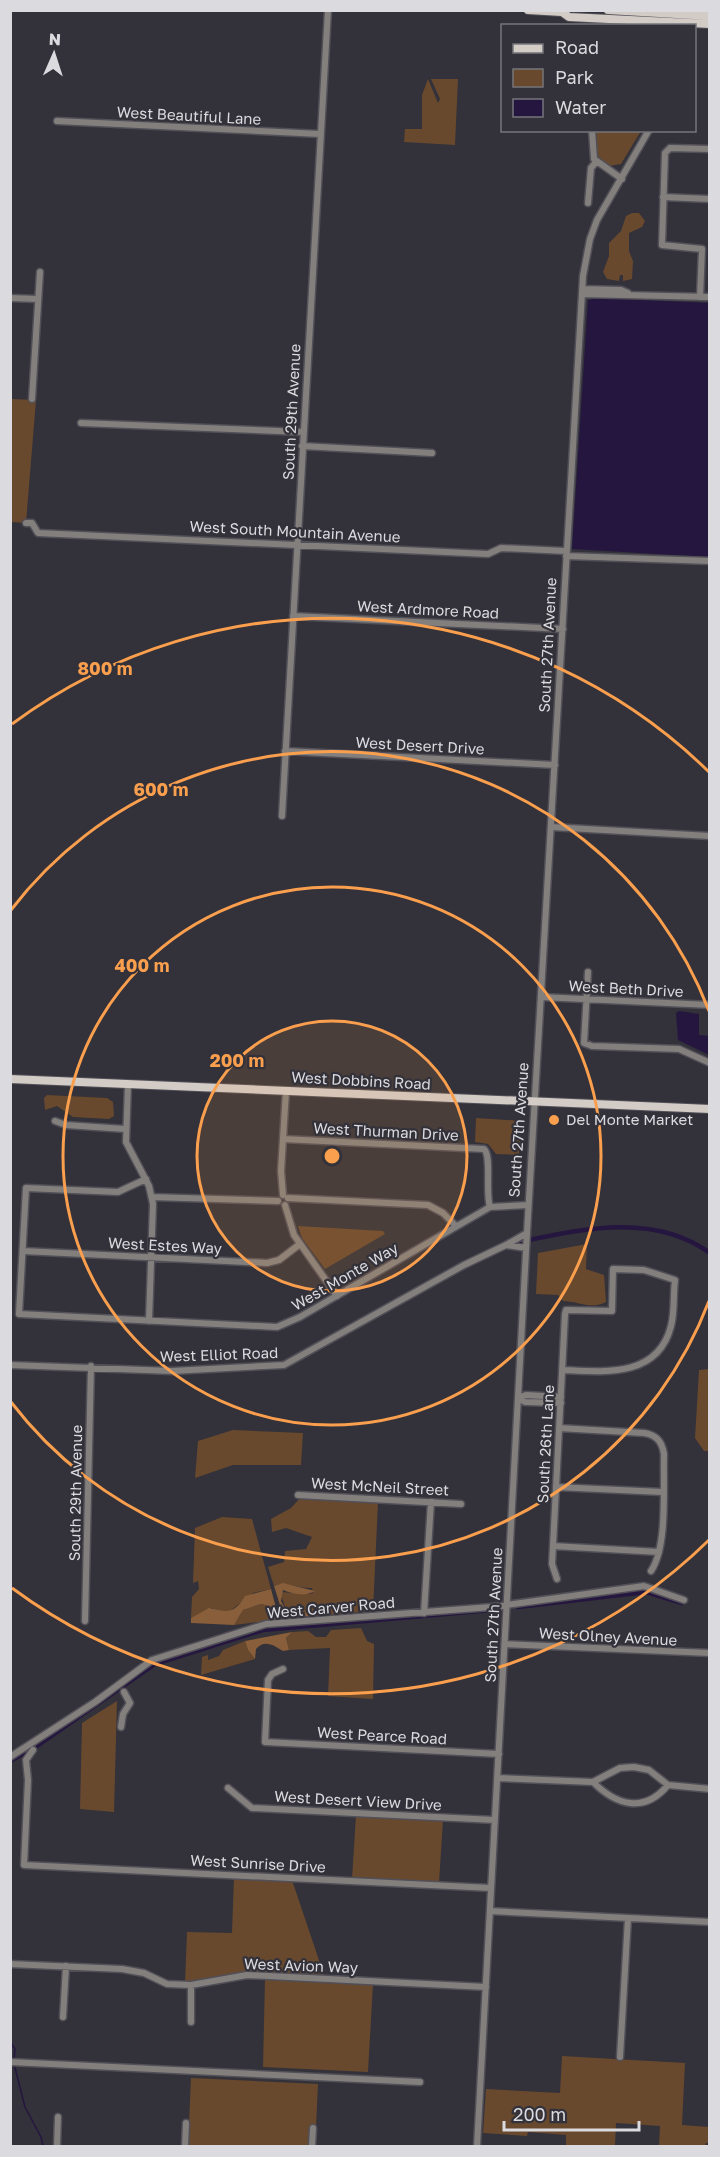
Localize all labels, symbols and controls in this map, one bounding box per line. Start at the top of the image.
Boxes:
north arrow [24,24,84,84]
legend [501,24,696,132]
text: N [48,29,61,49]
text: Road [555,36,599,58]
text: Park [555,66,594,88]
text: Water [555,96,606,118]
street label: West Beautiful Lane [116,102,262,128]
street label: South 29th Avenue [278,343,304,481]
street label: West South Mountain Avenue [189,516,401,546]
street label: South 27th Avenue [534,577,560,713]
street label: West Ardmore Road [356,596,500,622]
text: 800 m [77,657,133,679]
street label: West Desert Drive [355,733,485,757]
text: 600 m [133,778,189,800]
text: 400 m [115,954,169,976]
street label: West Beth Drive [568,976,684,1000]
text: 200 m [210,1049,264,1071]
street label: South 27th Avenue [504,1062,532,1198]
street label: West Dobbins Road [291,1067,431,1093]
place label: Del Monte Market [566,1110,693,1128]
marker: Del Monte Market [547,1113,561,1127]
street label: West Thurman Drive [313,1118,459,1144]
centre of rings [322,1146,342,1166]
street label: West Estes Way [108,1233,223,1257]
street label: West Monte Way [288,1238,401,1314]
street label: West Elliot Road [159,1343,278,1365]
street label: South 26th Lane [533,1384,557,1504]
street label: South 29th Avenue [65,1424,85,1561]
street label: West McNeil Street [310,1473,450,1499]
street label: South 27th Avenue [480,1547,506,1683]
street label: West Carver Road [266,1592,396,1622]
street label: West Olney Avenue [538,1623,678,1649]
street label: West Pearce Road [317,1723,448,1747]
street label: West Desert View Drive [274,1787,443,1813]
street label: West Sunrise Drive [190,1850,326,1876]
street label: West Avion Way [244,1954,359,1976]
scale bar [504,2094,639,2132]
text: 200 m [513,2103,566,2125]

